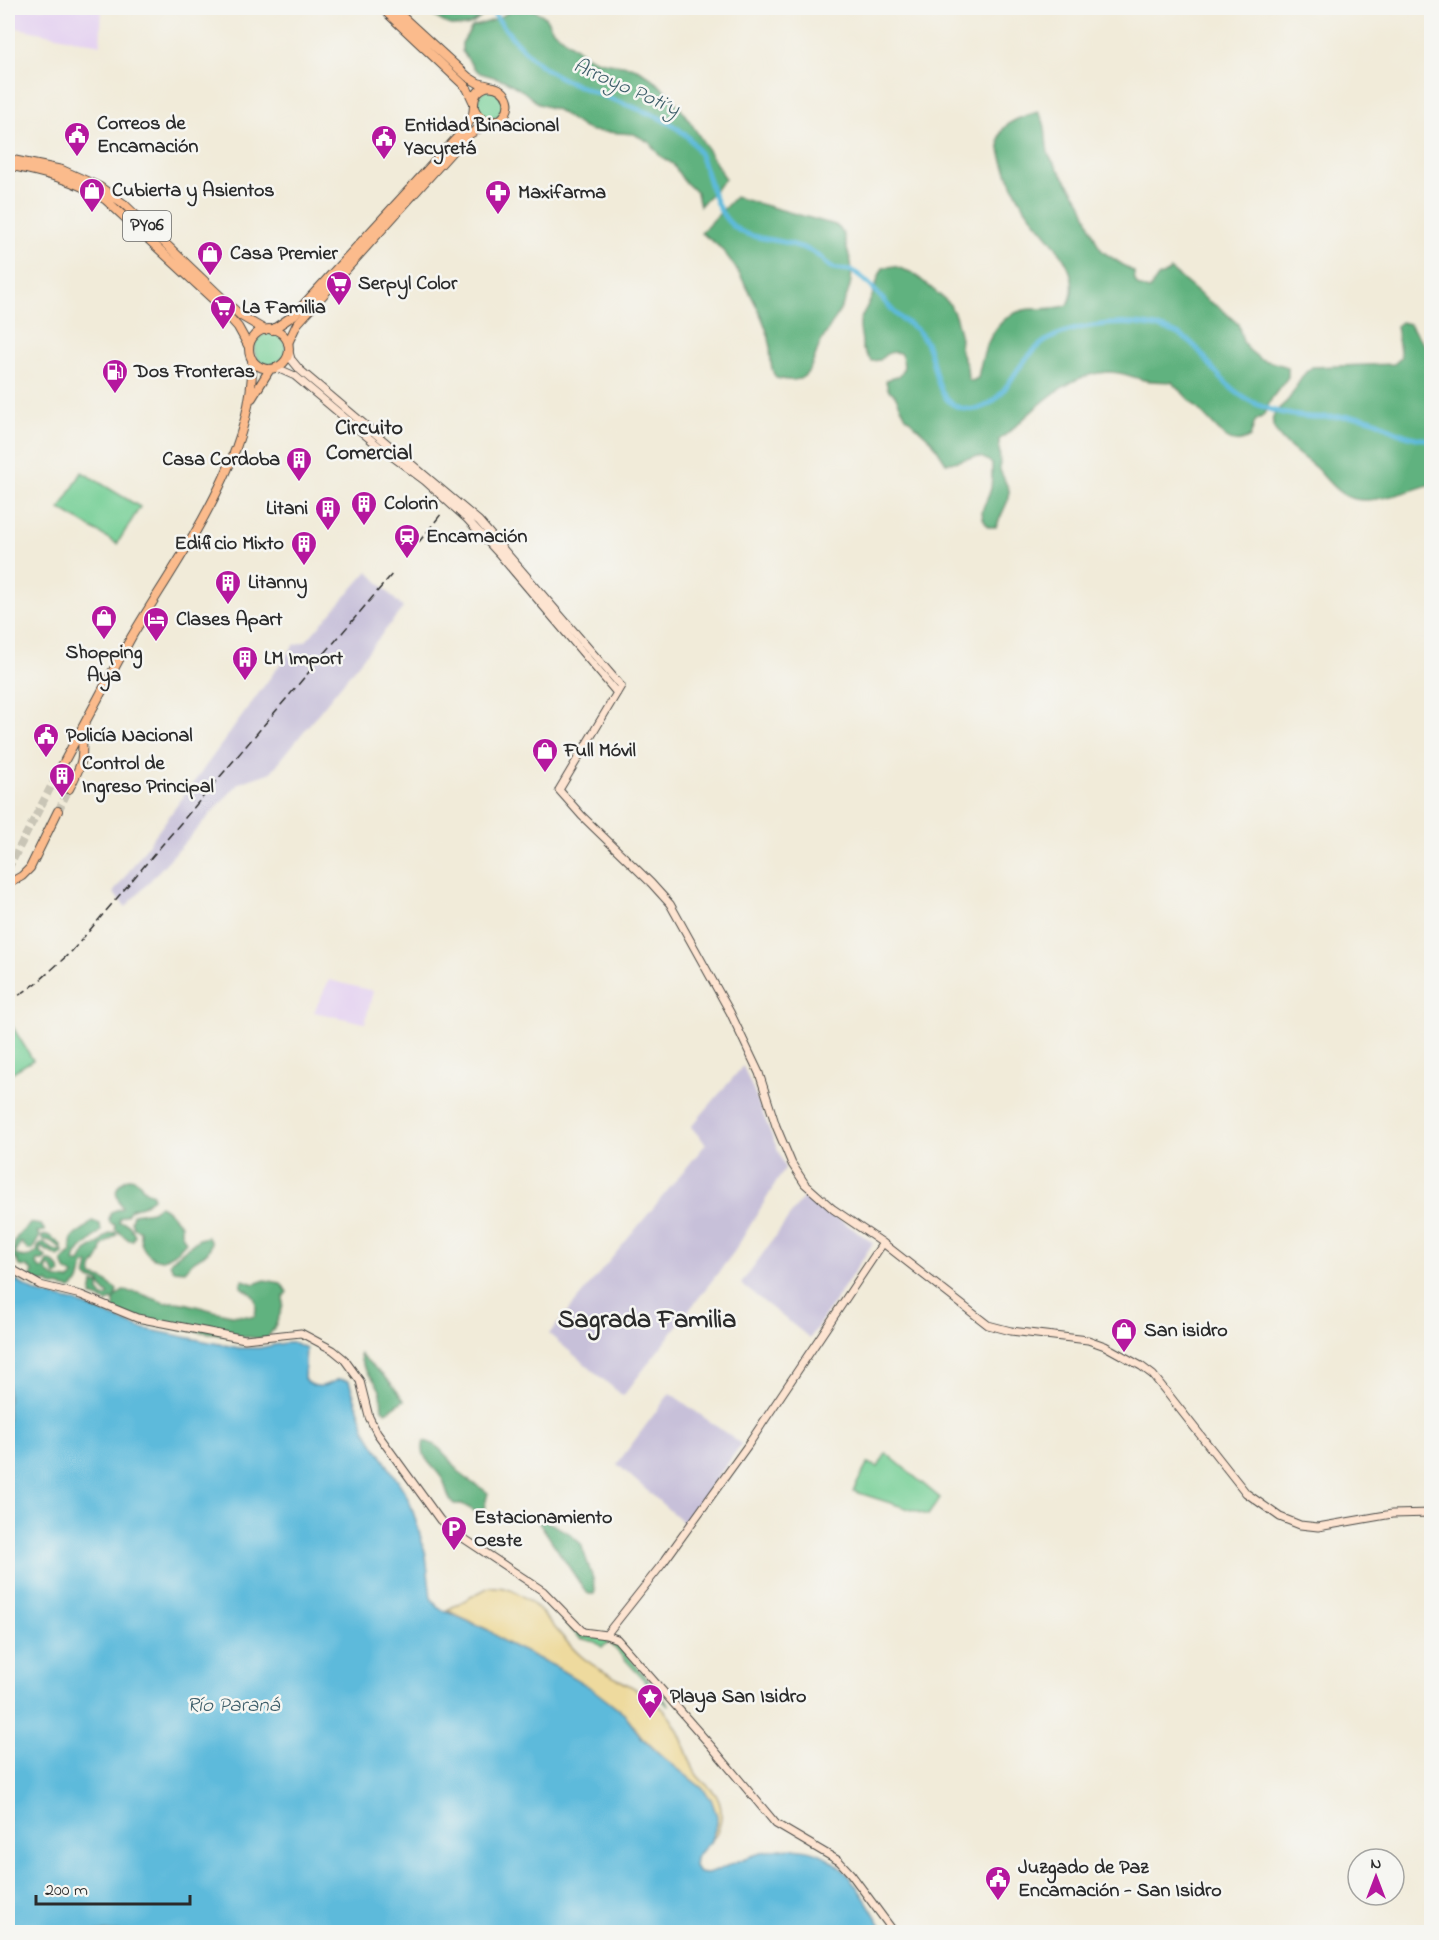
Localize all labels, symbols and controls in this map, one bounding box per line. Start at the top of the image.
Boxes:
water label: Arroyo Poti´y [568,51,684,125]
place label: Correos de Encarnación [97,110,198,162]
place label: Entidad Binacional Yacyretá [403,112,559,165]
public building icon: Correos de Encarnación [62,120,92,158]
public building icon: Entidad Binacional Yacyretá [369,123,399,161]
shop icon: Cubierta y Asientos [77,176,107,214]
place label: Cubierta y Asientos [112,177,275,207]
pharmacy icon: Maxifarma [483,178,513,216]
place label: Maxifarma [518,179,606,208]
road number: PY06 [123,211,171,241]
shop icon: Casa Premier [195,239,225,277]
place label: Casa Premier [230,240,338,269]
supermarket icon: Serpyl Color [324,269,354,307]
place label: Serpyl Color [358,270,458,300]
supermarket icon: La Familia [208,293,238,331]
place label: La Familia [242,294,326,323]
fuel station icon: Dos Fronteras [100,357,130,395]
place label: Dos Fronteras [133,358,255,387]
district label: Circuito Comercial [326,413,413,470]
building icon: Casa Cordoba [284,445,314,483]
place label: Casa Cordoba [162,446,280,475]
building icon: Colorin [349,489,379,527]
place label: Colorin [384,490,438,519]
building icon: Litani [313,494,343,532]
place label: Litani [266,495,308,524]
station icon: Encarnación [392,522,422,560]
place label: Encarnación [426,523,527,552]
building icon: Edificio Mixto [289,529,319,567]
place label: Edificio Mixto [174,530,284,559]
building icon: Litanny [213,568,243,606]
place label: Litanny [248,569,307,599]
shop icon: Shopping Aya [89,603,119,641]
hotel icon: Clases Apart [141,605,171,643]
place label: Clases Apart [176,606,283,635]
place label: Shopping Aya [66,639,142,692]
building icon: LM Import [230,644,260,682]
place label: LM Import [264,645,343,674]
public building icon: Policía Nacional [31,721,61,759]
place label: Policía Nacional [66,722,193,751]
shop icon: Full Móvil [530,736,560,774]
place label: Full Móvil [563,737,636,766]
place label: Control de Ingreso Principal [82,750,214,803]
building icon: Control de Ingreso Principal [47,761,77,799]
district label: Sagrada Familia [558,1302,736,1341]
shop icon: San isidro [1109,1316,1139,1354]
place label: San isidro [1144,1317,1228,1346]
place label: Estacionamiento Oeste [474,1504,612,1556]
parking icon: Estacionamiento Oeste [439,1514,469,1552]
place icon: Playa San Isidro [635,1682,665,1720]
place label: Playa San Isidro [670,1683,806,1713]
water label: Río Paraná [187,1691,281,1721]
north arrow [1346,1847,1406,1907]
text: N [1371,1852,1382,1876]
place label: Juzgado de Paz Encarnación - San Isidro [1018,1854,1222,1906]
public building icon: Juzgado de Paz Encarnación - San Isidro [983,1864,1013,1902]
scale bar [36,1868,190,1906]
text: 200 m [45,1878,88,1904]

